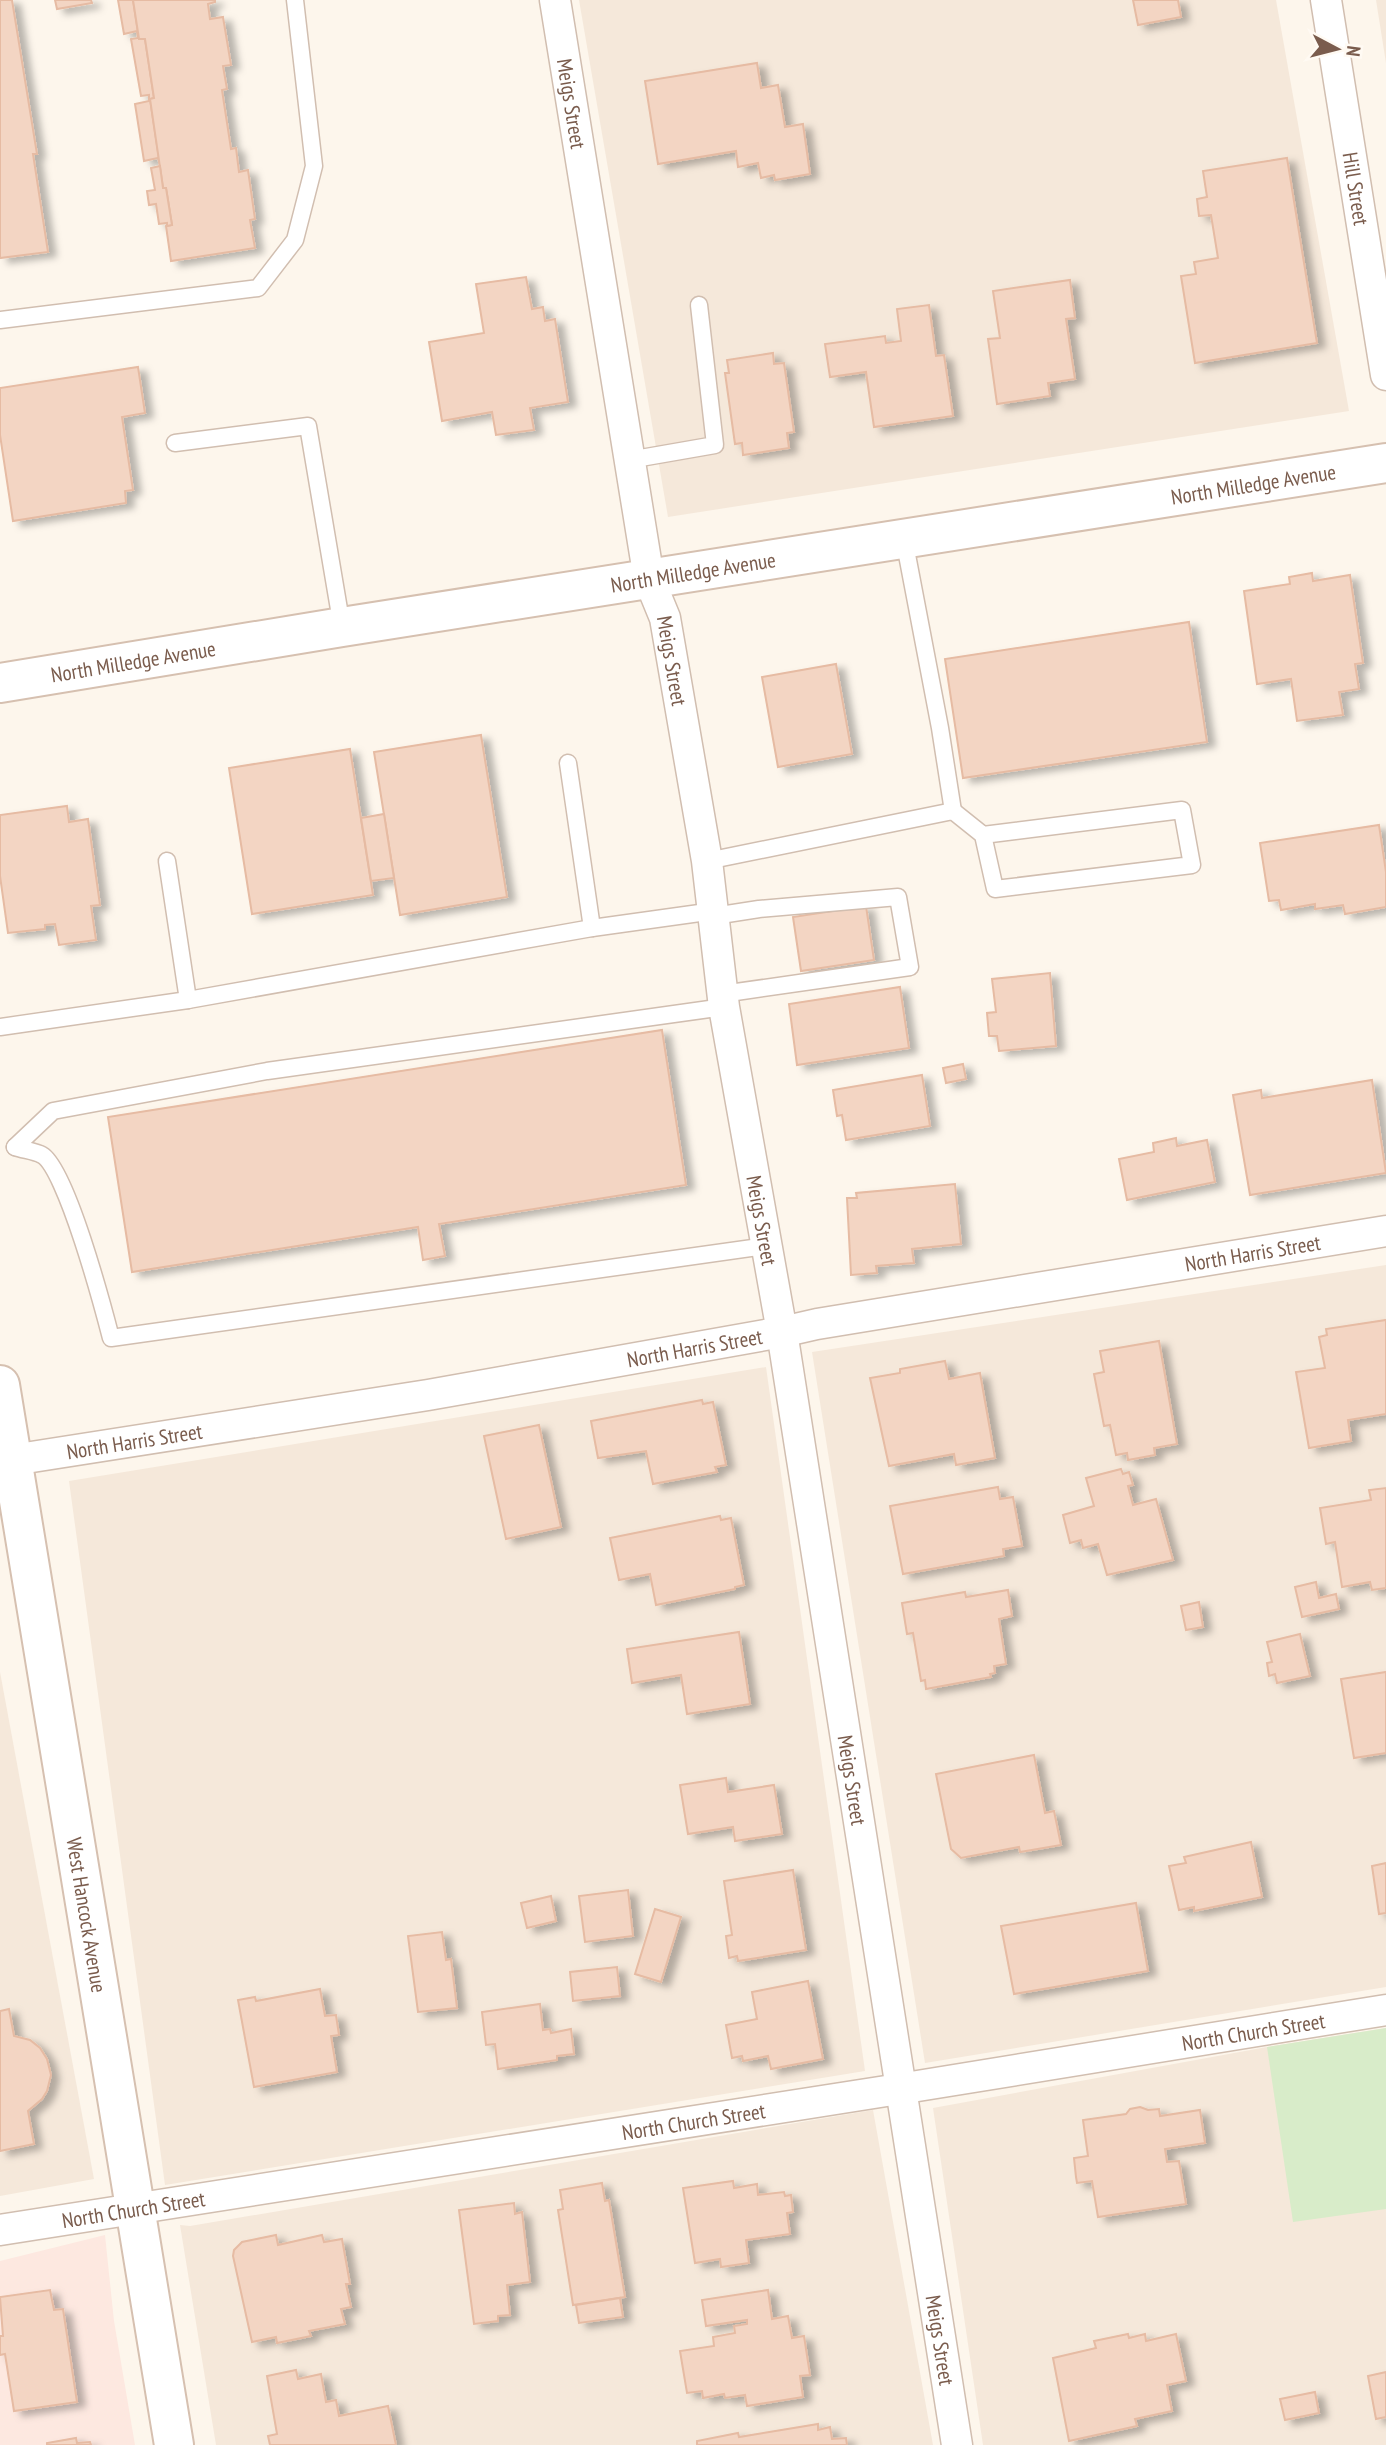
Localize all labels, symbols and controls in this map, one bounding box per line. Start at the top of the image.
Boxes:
north arrow [1302,14,1372,84]
text: N [1341,45,1366,58]
street label: Meigs Street [551,57,592,151]
street label: Hill Street [1337,150,1375,227]
street label: North Milledge Avenue [1169,458,1338,510]
street label: North Milledge Avenue [609,546,777,598]
street label: Meigs Street [651,614,693,708]
street label: North Milledge Avenue [49,634,218,688]
street label: Meigs Street [741,1173,783,1268]
street label: North Harris Street [1183,1228,1323,1277]
street label: North Harris Street [625,1322,765,1373]
street label: North Harris Street [65,1417,204,1465]
street label: Meigs Street [832,1733,873,1827]
street label: West Hancock Avenue [61,1835,113,1994]
street label: North Church Street [1180,2007,1327,2056]
street label: North Church Street [620,2097,767,2146]
street label: North Church Street [60,2185,207,2234]
street label: Meigs Street [920,2293,961,2387]

